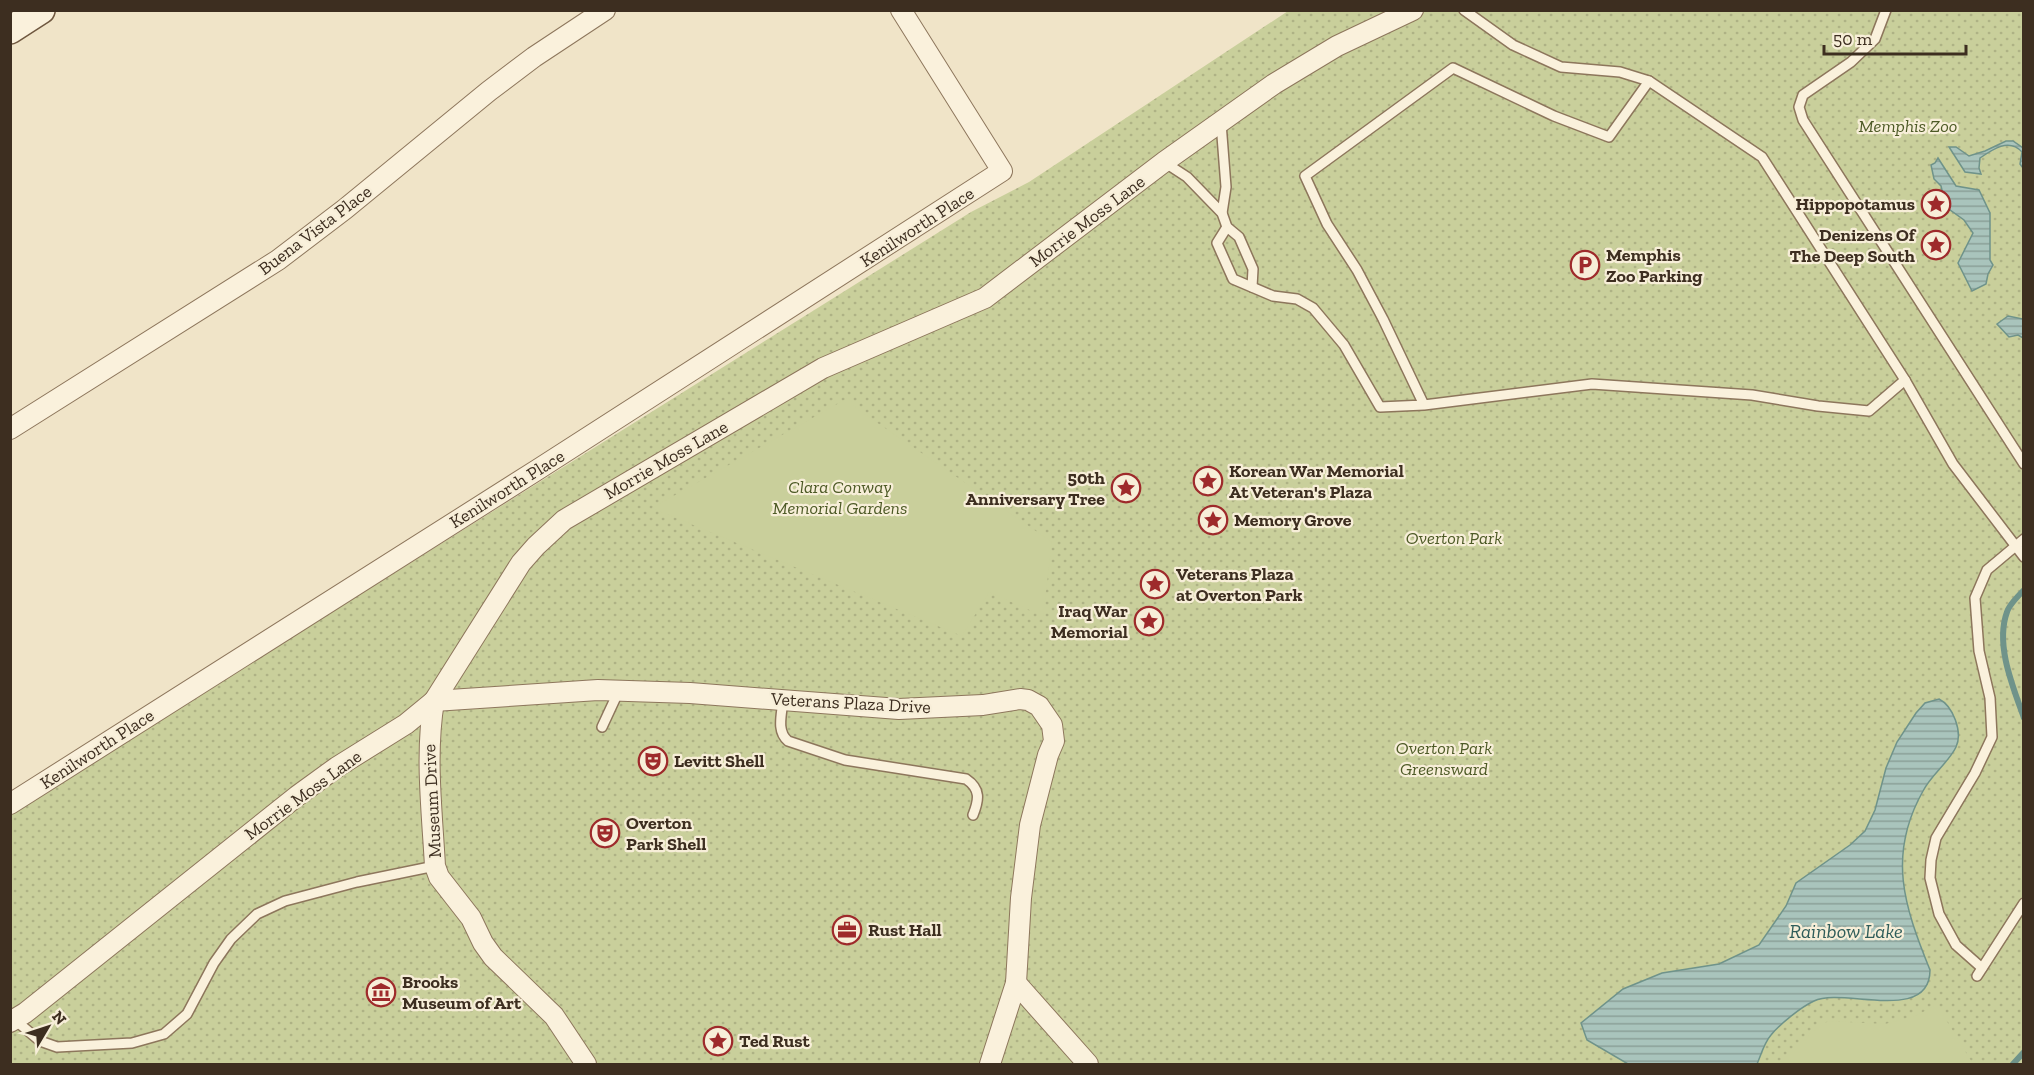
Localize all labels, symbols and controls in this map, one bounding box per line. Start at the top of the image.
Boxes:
scale bar [1824,18,1966,56]
text: 50 m [1833,28,1873,50]
park label: Memphis Zoo [1859,115,1957,137]
street label: Morrie Moss Lane [1025,170,1149,272]
street label: Buena Vista Place [254,180,376,280]
street label: Kenilworth Place [856,182,978,272]
place icon: Hippopotamus [1920,188,1952,220]
place label: Hippopotamus [1796,193,1915,215]
place label: Denizens Of The Deep South [1790,224,1917,267]
place icon: Denizens Of The Deep South [1920,229,1952,261]
place label: Memphis Zoo Parking [1606,244,1703,287]
parking icon: Memphis Zoo Parking [1569,249,1601,281]
street label: Morrie Moss Lane [600,416,732,504]
street label: Kenilworth Place [446,445,568,533]
place label: Korean War Memorial At Veteran's Plaza [1229,460,1404,503]
place icon: Korean War Memorial At Veteran's Plaza [1192,465,1224,497]
place label: 50th Anniversary Tree [965,467,1106,510]
place icon: 50th Anniversary Tree [1110,472,1142,504]
park label: Clara Conway Memorial Gardens [772,476,908,519]
place icon: Memory Grove [1197,504,1229,536]
place label: Memory Grove [1234,509,1352,531]
park label: Overton Park [1406,527,1502,549]
place label: Veterans Plaza at Overton Park [1176,563,1302,606]
place icon: Veterans Plaza at Overton Park [1139,568,1171,600]
place label: Iraq War Memorial [1051,600,1128,643]
place icon: Iraq War Memorial [1133,605,1165,637]
street label: Veterans Plaza Drive [770,688,931,718]
street label: Kenilworth Place [36,704,158,794]
park label: Overton Park Greensward [1396,737,1492,780]
street label: Museum Drive [418,743,446,859]
street label: Morrie Moss Lane [240,745,366,845]
theatre icon: Levitt Shell [637,745,669,777]
place label: Levitt Shell [674,750,765,772]
place label: Overton Park Shell [626,812,706,855]
theatre icon: Overton Park Shell [589,817,621,849]
office icon: Rust Hall [831,914,863,946]
place label: Rust Hall [868,919,942,941]
water label: Rainbow Lake [1789,919,1903,943]
place label: Brooks Museum of Art [402,971,522,1014]
museum icon: Brooks Museum of Art [365,976,397,1008]
north arrow [18,997,78,1057]
text: N [48,1007,70,1029]
place icon: Ted Rust [702,1025,734,1057]
place label: Ted Rust [739,1030,810,1052]

